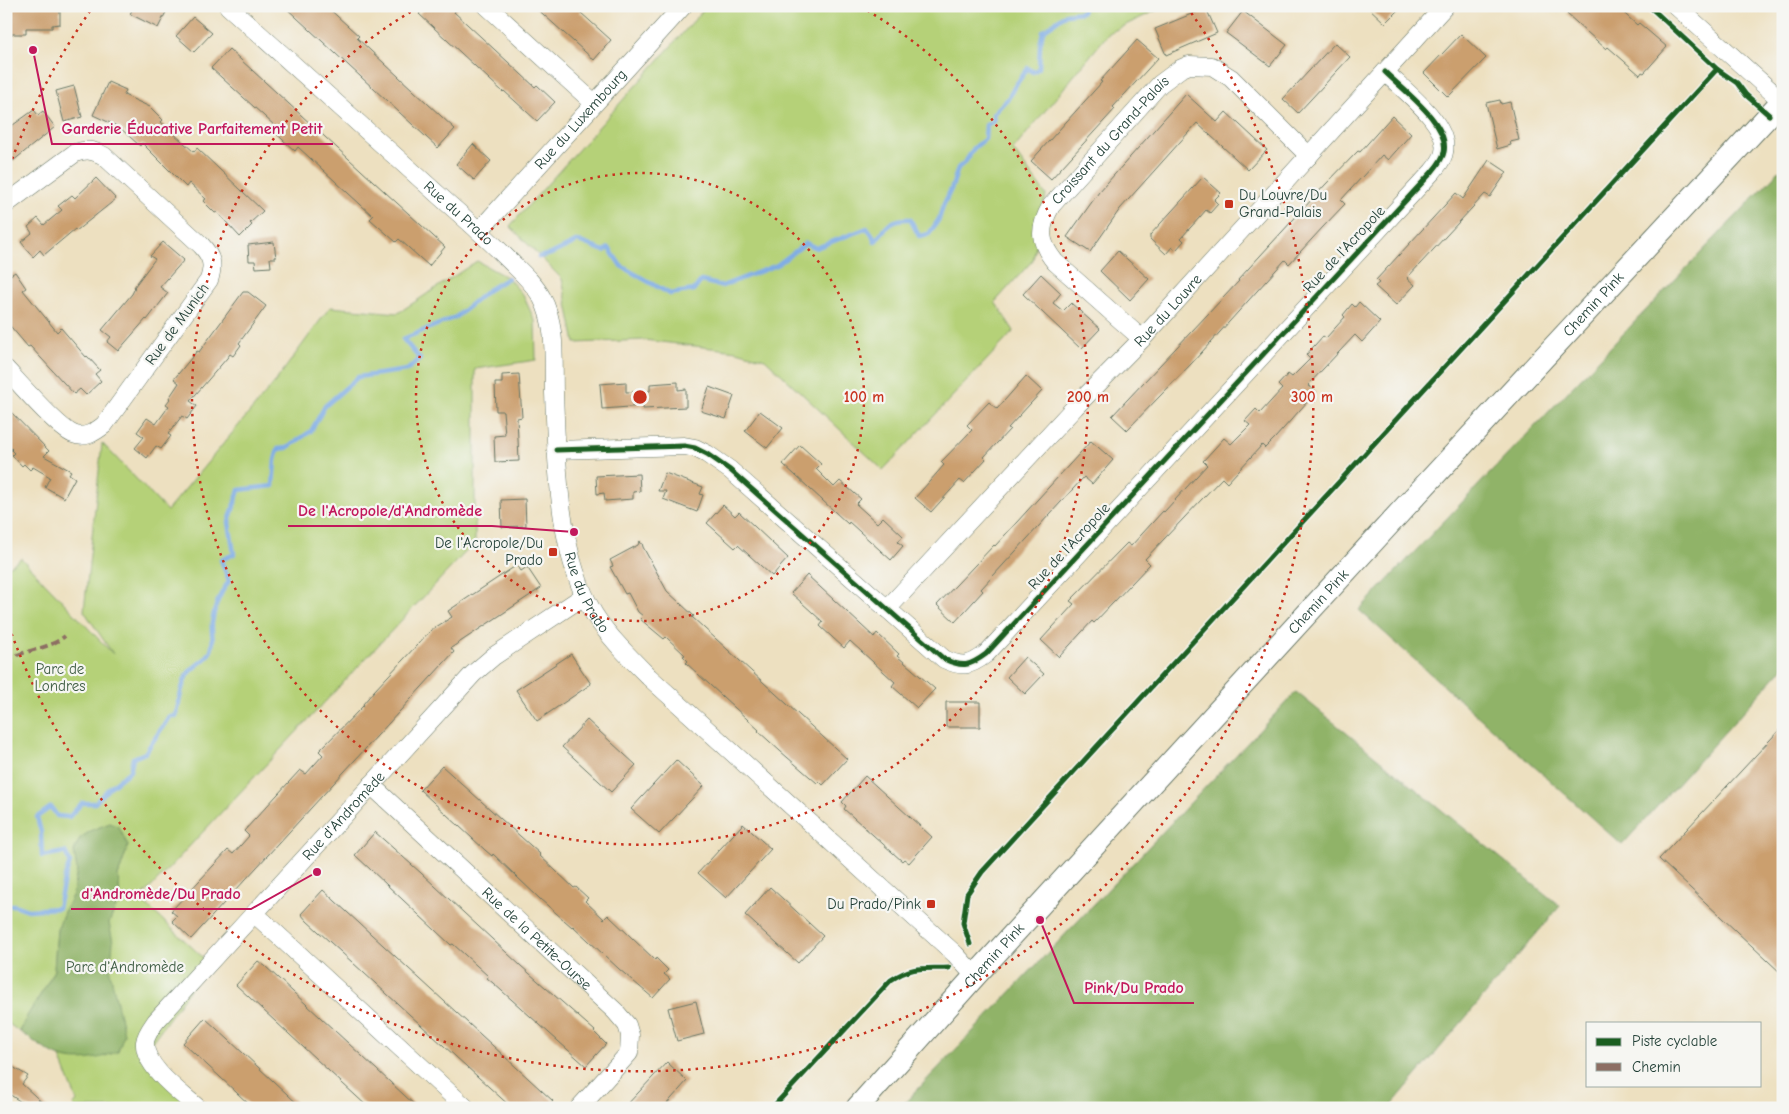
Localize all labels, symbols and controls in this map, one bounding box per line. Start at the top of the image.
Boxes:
street label: Rue du Luxembourg [531,65,630,173]
street label: Croissant du Grand-Palais [1048,72,1172,208]
callout: Garderie Éducative Parfaitement Petit [52,113,333,144]
text: Garderie Éducative Parfaitement Petit [62,119,323,138]
street label: Rue du Prado [420,177,497,249]
place label: Du Louvre/Du Grand-Palais [1239,186,1327,221]
marker: Du Louvre/Du Grand-Palais [1223,198,1235,210]
street label: Rue de l'Acropole [1299,202,1389,296]
street label: Chemin Pink [1559,268,1628,340]
street label: Rue du Louvre [1130,270,1206,351]
street label: Rue de Munich [141,280,213,368]
centre of rings [631,388,649,406]
text: 100 m [844,388,884,406]
text: 200 m [1067,388,1109,406]
text: 300 m [1291,388,1333,406]
callout: De l'Acropole/d'Andromède [288,495,492,526]
street label: Rue de l'Acropole [1024,499,1114,593]
text: De l'Acropole/d'Andromède [298,502,482,520]
place label: De l'Acropole/Du Prado [435,534,543,569]
marker: De l'Acropole/Du Prado [547,546,559,558]
street label: Rue du Prado [561,550,613,636]
street label: Chemin Pink [1284,565,1353,638]
park label: Parc de Londres [35,660,85,695]
street label: Rue d'Andromède [298,767,389,864]
callout: d'Andromède/Du Prado [71,878,251,909]
street label: Rue de la Petite-Ourse [478,883,596,994]
text: d'Andromède/Du Prado [81,885,241,903]
place label: Du Prado/Pink [827,895,922,913]
marker: Du Prado/Pink [925,898,937,910]
street label: Chemin Pink [960,919,1028,991]
park label: Parc d'Andromède [66,958,185,976]
callout: Pink/Du Prado [1074,972,1194,1003]
text: Pink/Du Prado [1084,979,1184,997]
legend [1586,1022,1762,1086]
text: Piste cyclable [1632,1032,1718,1050]
text: Chemin [1632,1058,1681,1076]

